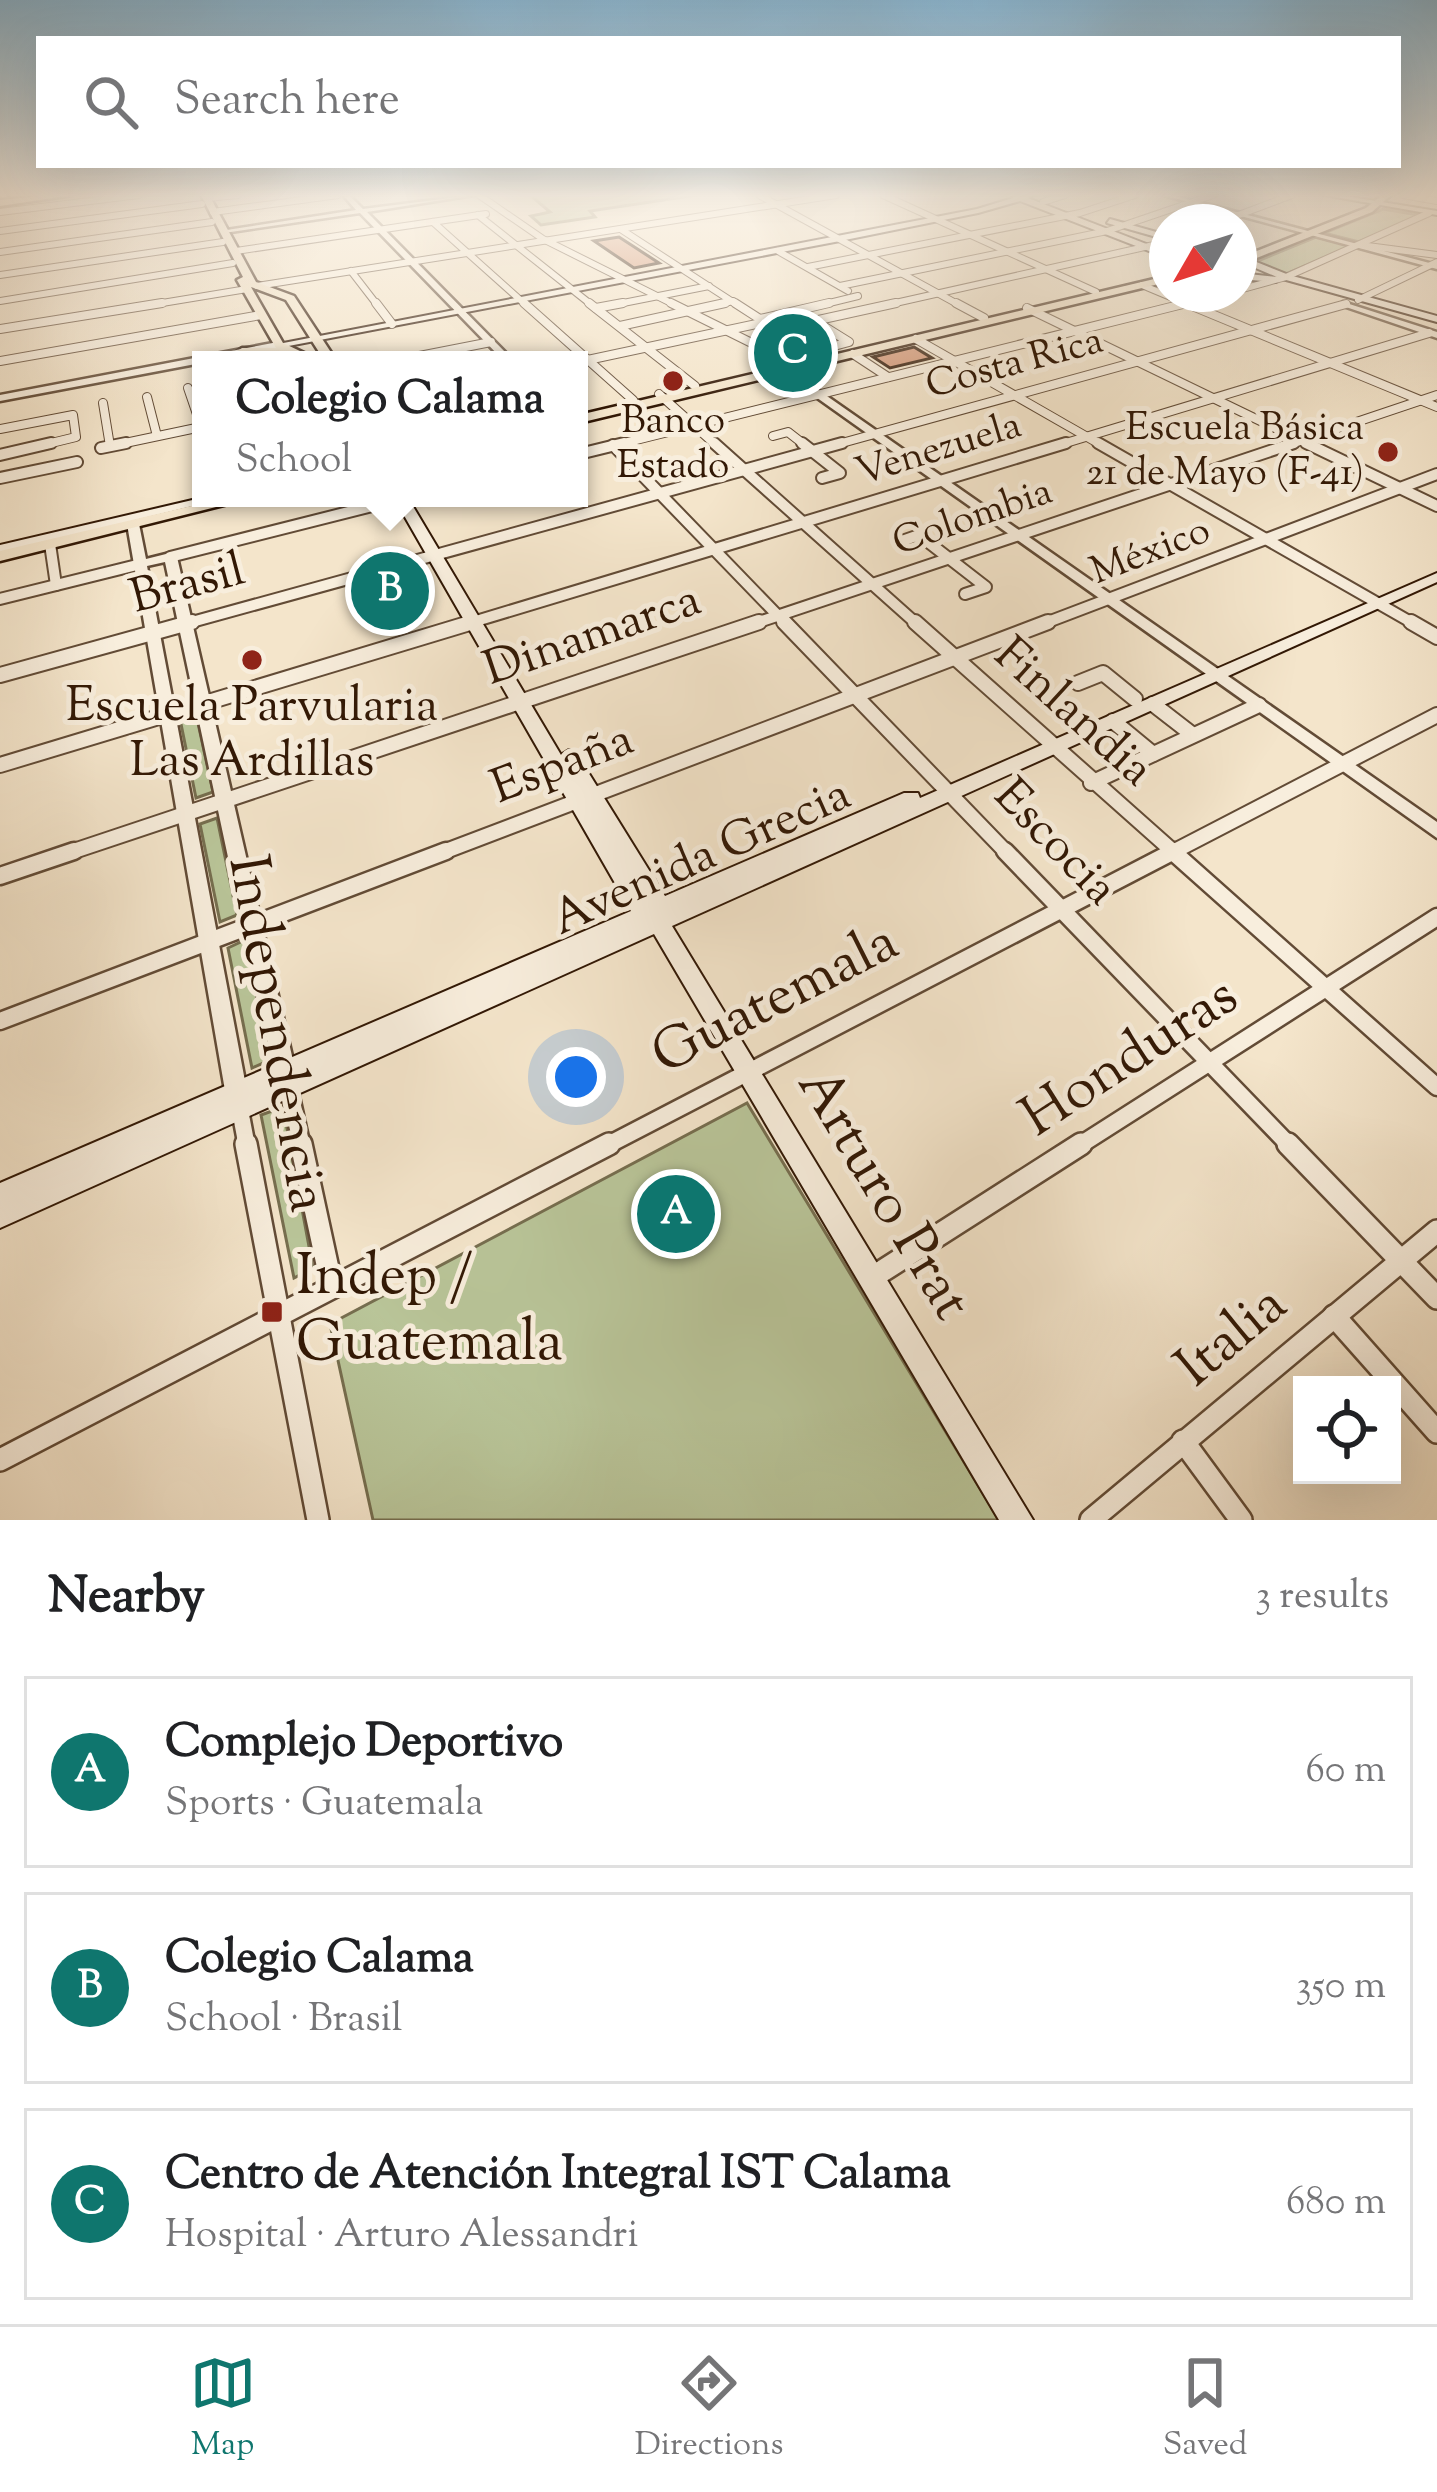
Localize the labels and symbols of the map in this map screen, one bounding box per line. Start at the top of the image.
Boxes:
north arrow [1149,204,1257,312]
pin: C [754,308,832,398]
street label: Costa Rica [920,315,1110,415]
marker: Banco Estado [660,368,686,394]
place label: Banco Estado [617,395,729,496]
street label: Venezuela [849,399,1029,503]
place label: Escuela Básica 21 de Mayo (F-41) [1086,402,1364,503]
marker: Escuela Básica 21 de Mayo (F-41) [1375,439,1401,465]
street label: Colombia [886,466,1060,572]
street label: México [1083,505,1219,601]
street label: Brasil [123,538,253,634]
pin: B [351,546,429,636]
street label: Dinamarca [475,568,711,706]
street label: Finlandia [977,623,1167,805]
marker: Escuela Parvularia Las Ardillas [239,647,265,673]
place label: Escuela Parvularia Las Ardillas [66,674,438,798]
street label: España [482,707,644,825]
street label: Avenida Grecia [541,762,863,956]
street label: Escocia [976,765,1132,923]
street label: Independencia [203,849,347,1219]
street label: Guatemala [639,904,913,1098]
street label: Honduras [1006,958,1256,1160]
your location [546,1047,606,1107]
street label: Arturo Prat [774,1053,990,1337]
pin: A [637,1169,715,1259]
place label: Indep / Guatemala [296,1238,563,1386]
street label: Italia [1160,1267,1306,1409]
marker: Indep / Guatemala [259,1299,285,1325]

